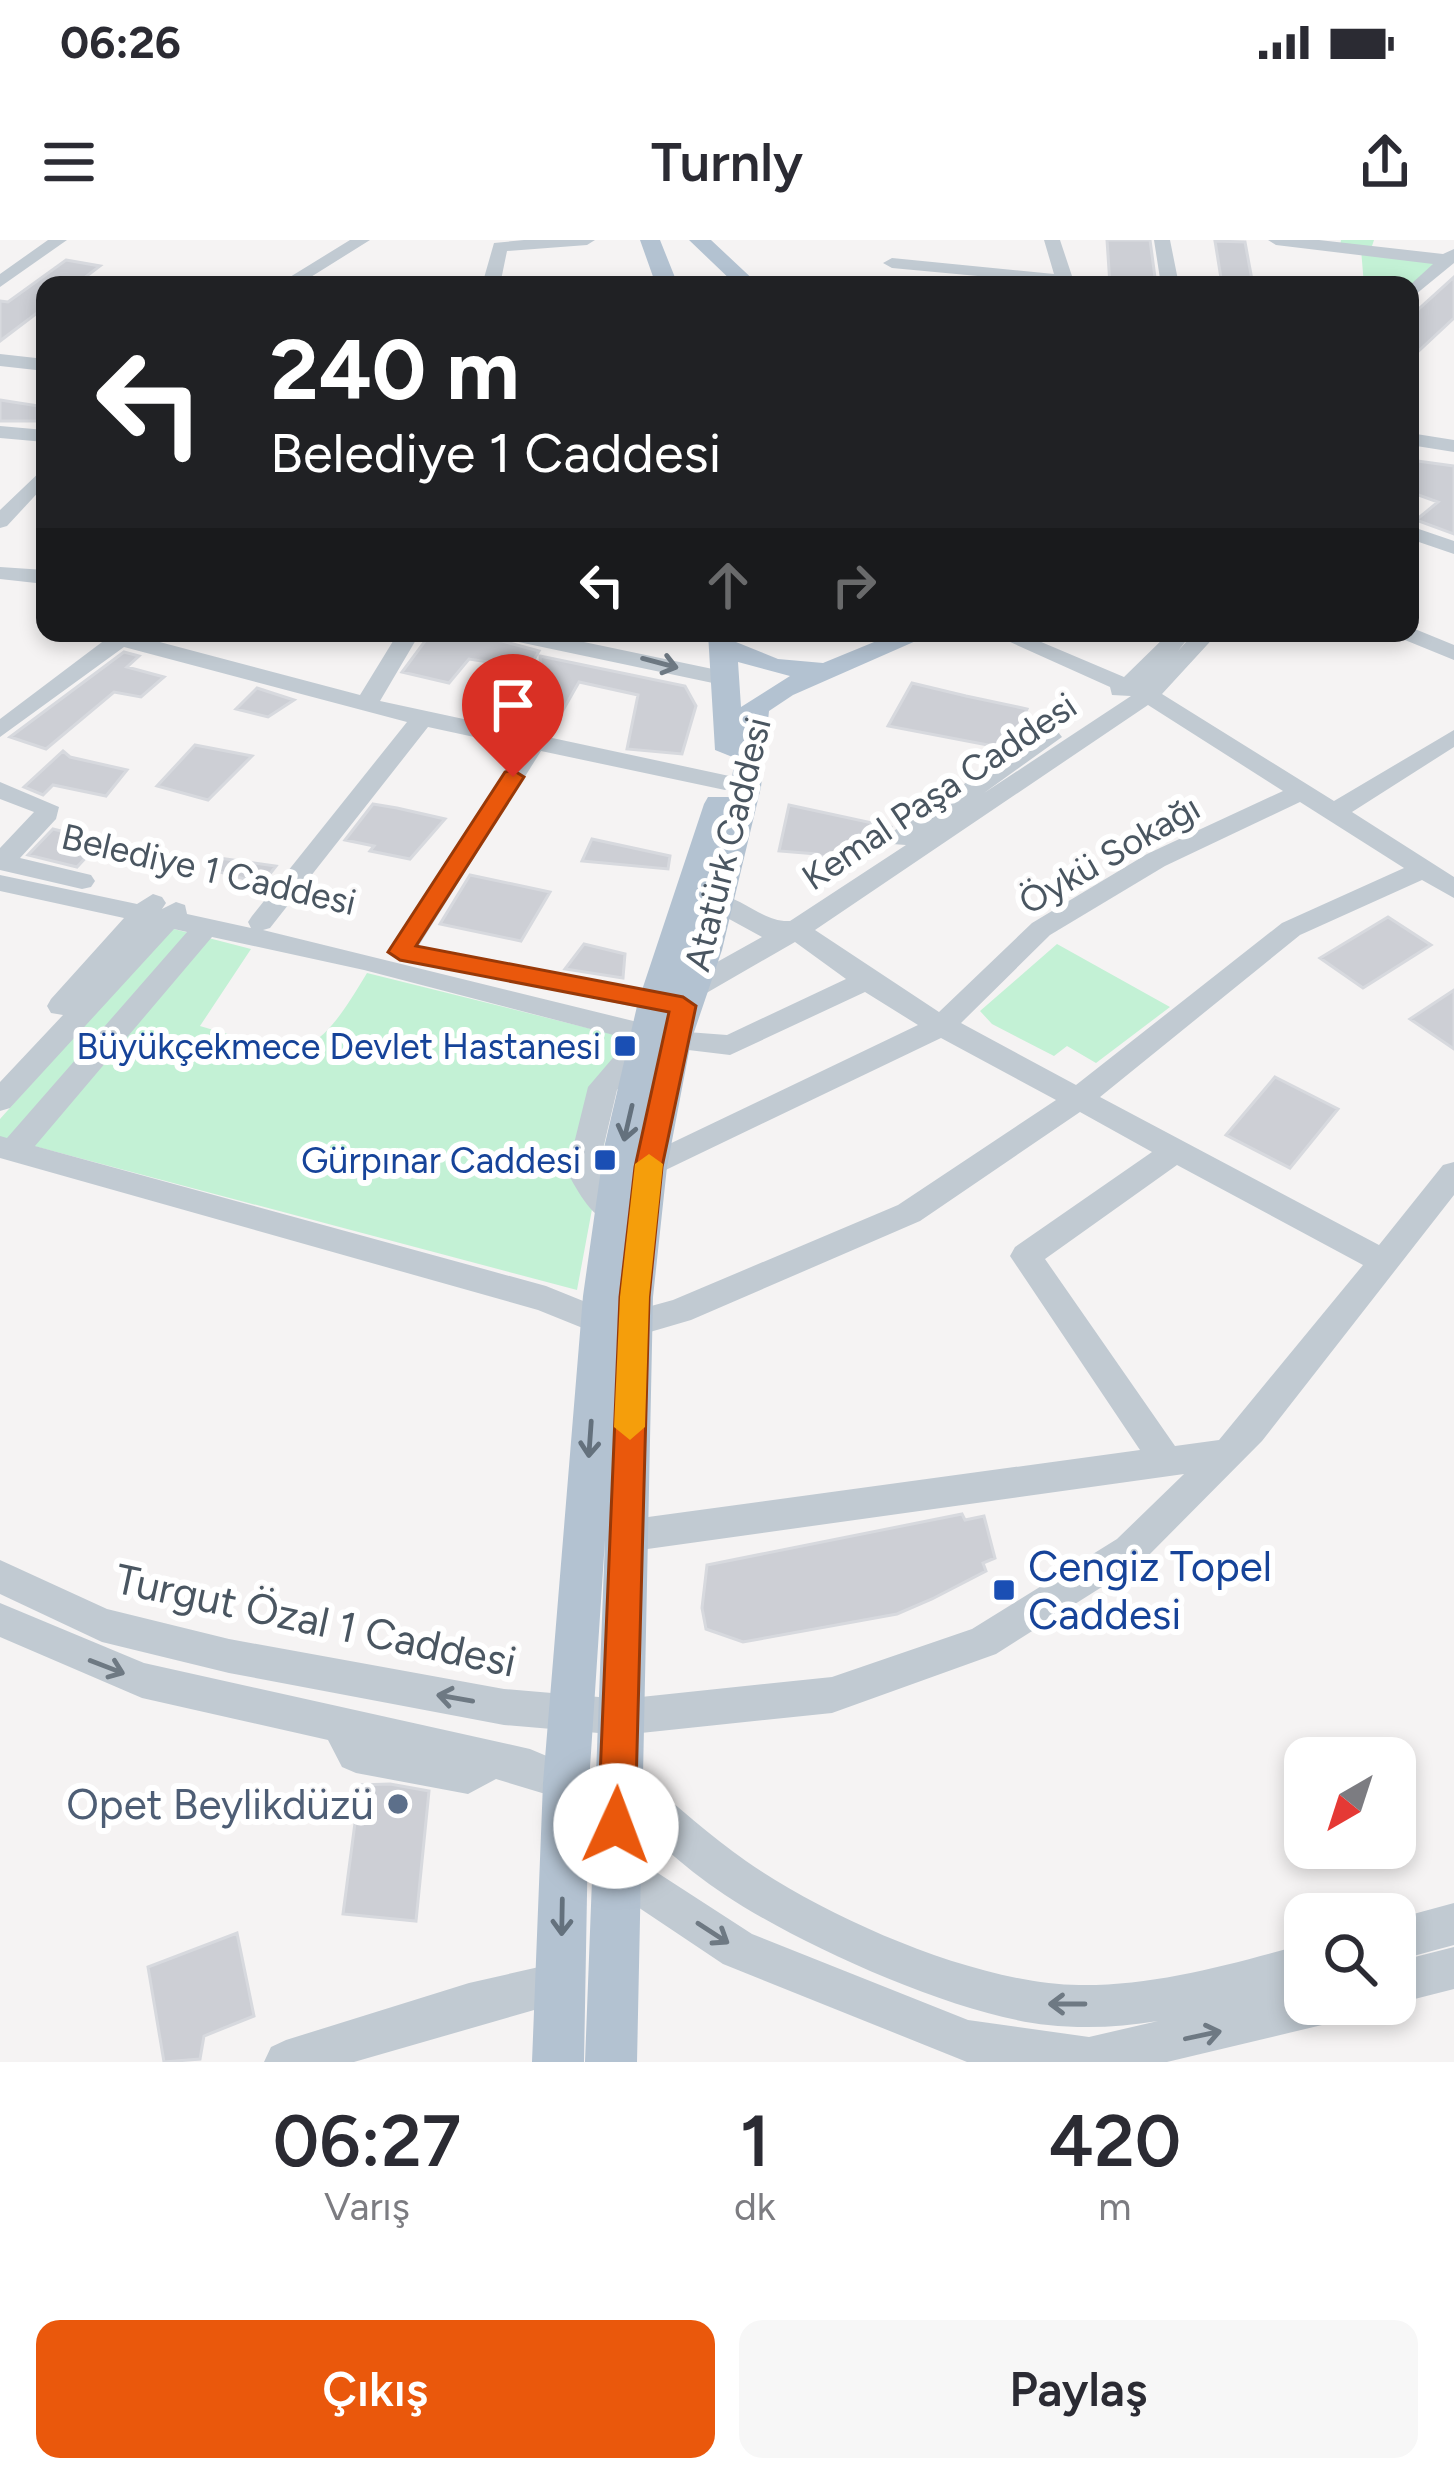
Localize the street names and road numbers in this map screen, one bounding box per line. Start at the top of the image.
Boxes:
street label: Kemal Paşa Caddesi [794,684,1085,899]
street label: Atatürk Caddesi [675,713,780,975]
street label: Öykü Sokağı [1011,786,1207,923]
street label: Belediye 1 Caddesi [58,815,360,924]
street label: Turgut Özal 1 Caddesi [111,1553,521,1688]

